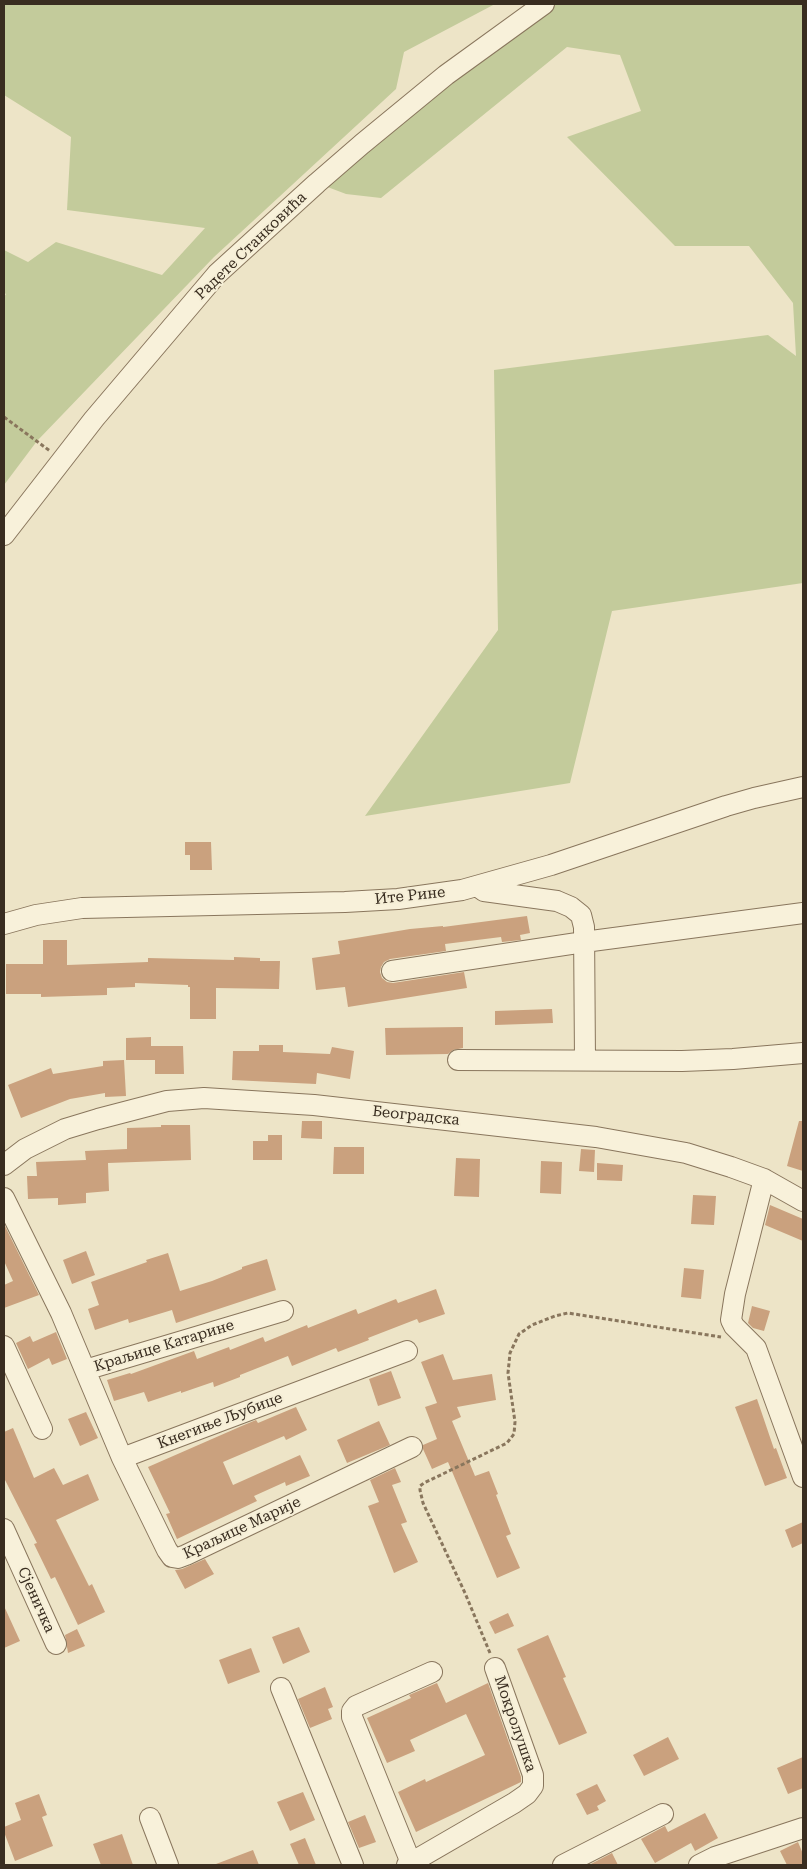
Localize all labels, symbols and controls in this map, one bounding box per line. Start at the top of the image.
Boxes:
street label: Радете Станковића [192,188,310,304]
street label: Ите Рине [374,883,446,909]
street label: Београдска [371,1102,461,1130]
street label: Краљице Катарине [92,1316,236,1376]
street label: Кнегиње Љубице [155,1389,285,1453]
street label: Краљице Марије [180,1493,304,1563]
street label: Сјеничка [14,1564,58,1636]
street label: Мокролушка [490,1673,540,1775]

